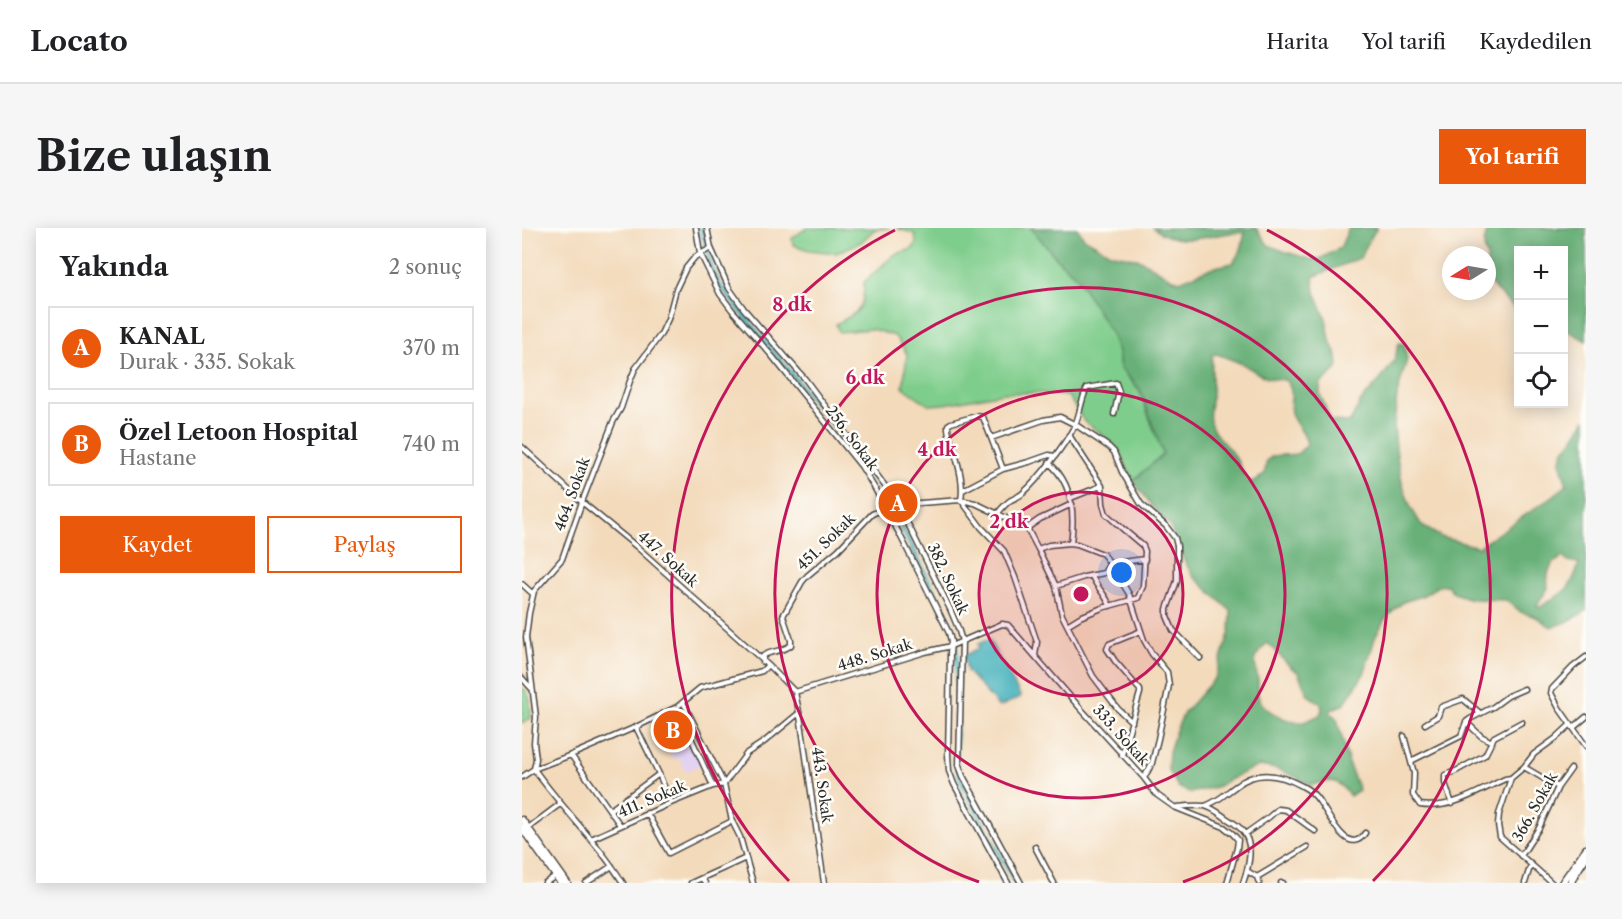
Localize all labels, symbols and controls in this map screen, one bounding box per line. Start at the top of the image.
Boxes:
text: Locato [30,24,128,58]
text: Harita [1266,29,1329,54]
text: Yol tarifi [1362,29,1446,54]
text: Kaydedilen [1479,29,1592,54]
button: Yol tarifi [1439,129,1586,184]
text: Bize ulaşın [36,130,272,182]
north arrow [1442,246,1496,300]
map controls [1514,246,1568,408]
button: + [1514,246,1568,300]
text: Yakında [60,251,169,283]
text: 2 sonuç [389,255,462,279]
text: 8 dk [772,294,813,316]
button: − [1514,300,1568,354]
text: KANAL [119,323,205,350]
text: A [74,336,89,360]
text: 370 m [403,336,460,360]
text: Durak · 335. Sokak [119,350,295,374]
button: locate [1514,354,1568,408]
text: 6 dk [845,367,886,389]
street label: 256. Sokak [822,401,884,475]
text: Özel Letoon Hospital [119,419,358,446]
text: B [74,432,89,456]
text: 740 m [403,432,460,456]
text: 4 dk [917,439,958,461]
text: Hastane [119,446,196,470]
street label: 464. Sokak [549,453,594,533]
pin: A [878,480,917,526]
street label: 451. Sokak [792,508,860,574]
text: 2 dk [990,511,1030,533]
button: Kaydet [60,516,255,573]
button: Paylaş [267,516,462,573]
street label: 447. Sokak [634,526,704,592]
street label: 382. Sokak [924,540,974,619]
your location [1107,558,1136,587]
centre of rings [1071,584,1091,604]
street label: 448. Sokak [835,634,916,675]
street label: 333. Sokak [1089,700,1155,770]
pin: B [654,708,692,752]
street label: 443. Sokak [808,746,837,826]
street label: 366. Sokak [1508,767,1562,845]
street label: 411. Sokak [615,775,690,821]

